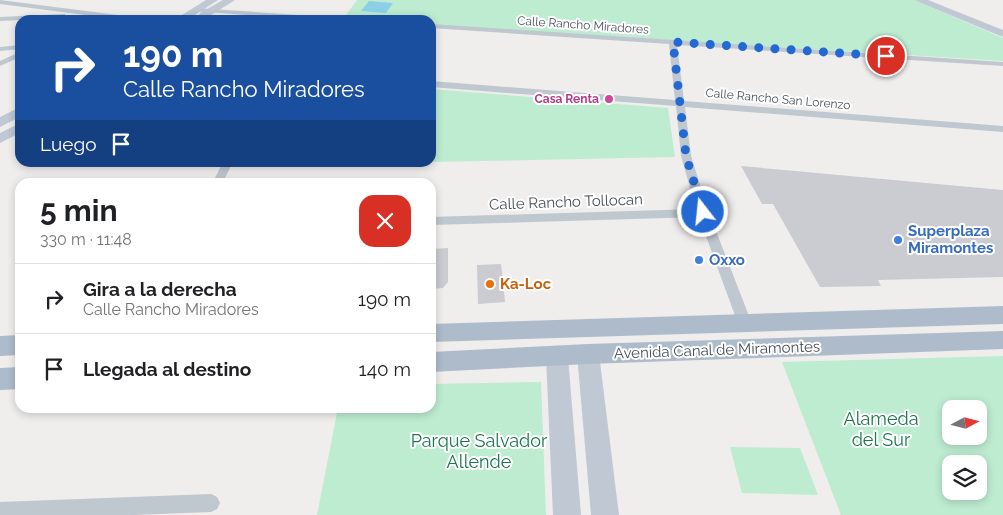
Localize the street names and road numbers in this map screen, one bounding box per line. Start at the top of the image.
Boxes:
street label: Calle Rancho Miradores [517,13,649,37]
street label: Calle Rancho San Lorenzo [705,86,851,112]
street label: Calle Rancho Tollocan [489,190,643,214]
street label: Avenida Canal de Miramontes [614,337,820,363]

